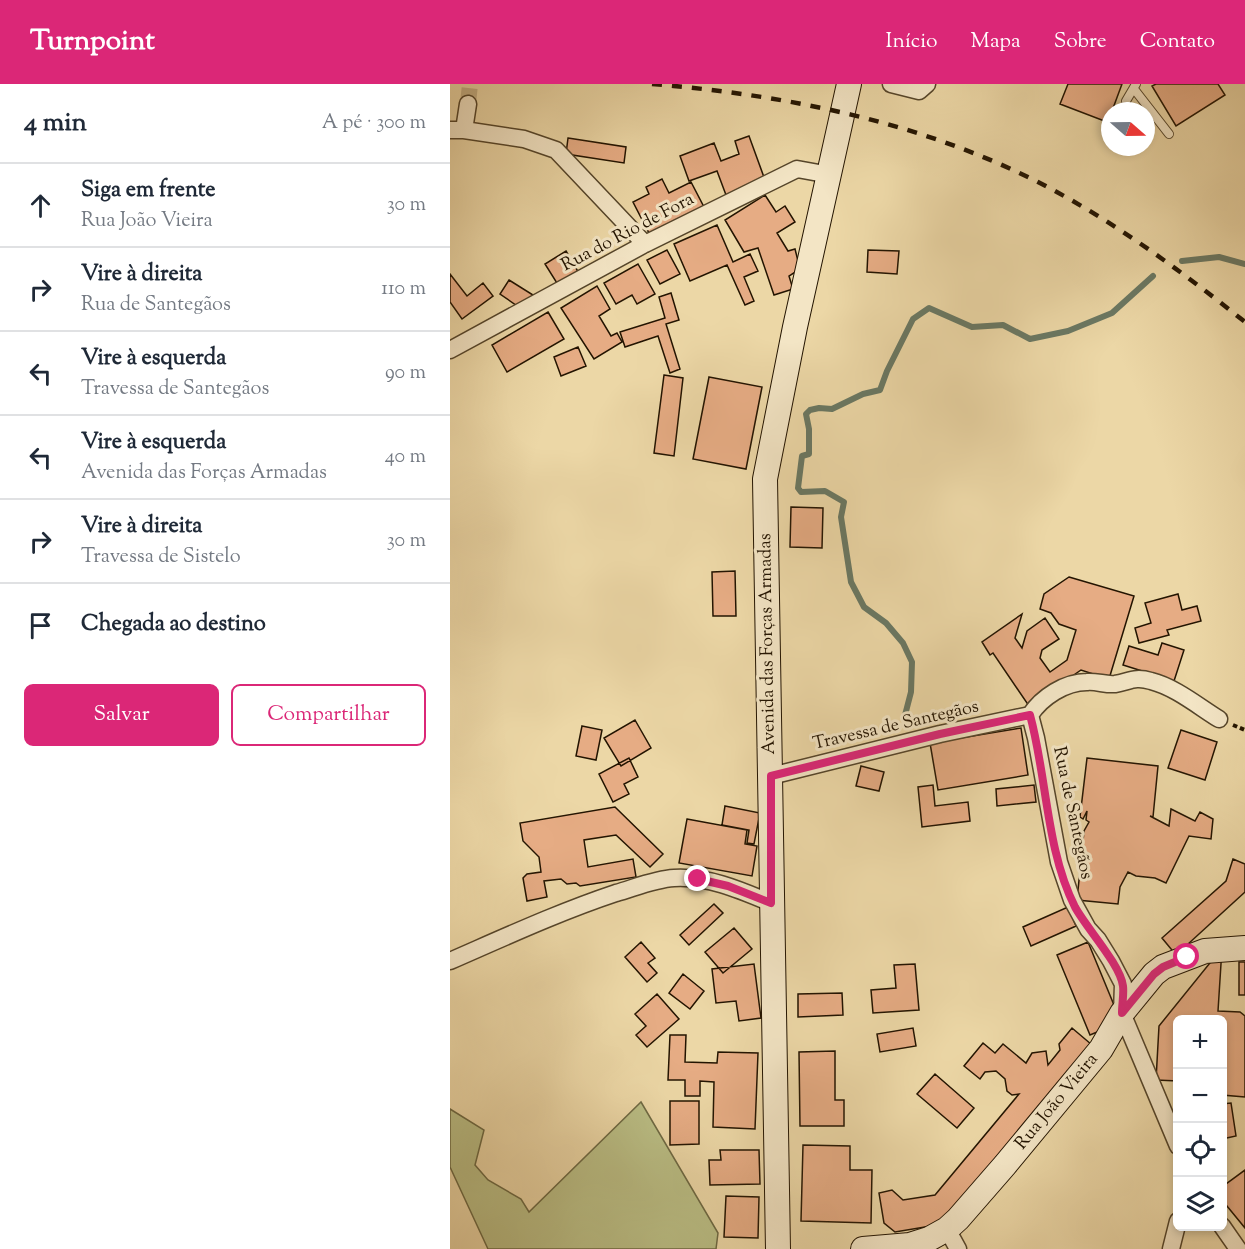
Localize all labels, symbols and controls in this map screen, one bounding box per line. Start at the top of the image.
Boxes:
text: Turnpoint [30,22,155,62]
text: Início [886,27,938,57]
text: Mapa [971,27,1021,57]
text: Sobre [1054,27,1107,57]
text: Contato [1140,27,1215,57]
north arrow [1101,102,1155,156]
text: 4 min [24,105,87,142]
text: A pé · 300 m [322,109,426,138]
text: Siga em frente [81,175,216,207]
street label: Rua do Rio de Fora [557,187,699,279]
icon: ahead [24,189,57,222]
text: 30 m [387,191,426,220]
text: Rua João Vieira [81,207,213,236]
text: Vire à direita [81,259,203,291]
icon: right [24,273,57,306]
text: 110 m [381,275,426,304]
text: Rua de Santegãos [81,291,231,320]
text: Vire à esquerda [81,343,226,375]
icon: left [24,357,57,390]
text: 90 m [385,359,426,388]
text: Travessa de Santegãos [81,375,269,404]
text: Vire à esquerda [81,427,226,459]
icon: left [24,441,57,474]
text: 40 m [385,443,426,472]
text: Avenida das Forças Armadas [81,459,327,488]
text: Vire à direita [81,511,203,543]
icon: right [24,525,57,558]
text: 30 m [387,527,426,556]
street label: Avenida das Forças Armadas [753,533,783,755]
text: Travessa de Sistelo [81,543,241,572]
icon: arrive [24,609,57,642]
text: Chegada ao destino [81,609,266,641]
button: Salvar [24,684,219,746]
button: Compartilhar [231,684,426,746]
street label: Travessa de Santegãos [811,694,981,758]
street label: Rua de Santegãos [1045,744,1099,882]
route end [684,865,710,891]
route start [1173,943,1199,969]
map controls [1173,1015,1227,1231]
button: + [1173,1015,1227,1069]
street label: Rua João Vieira [1009,1048,1105,1156]
button: − [1173,1069,1227,1123]
button: locate [1173,1123,1227,1177]
button: layers [1173,1177,1227,1231]

